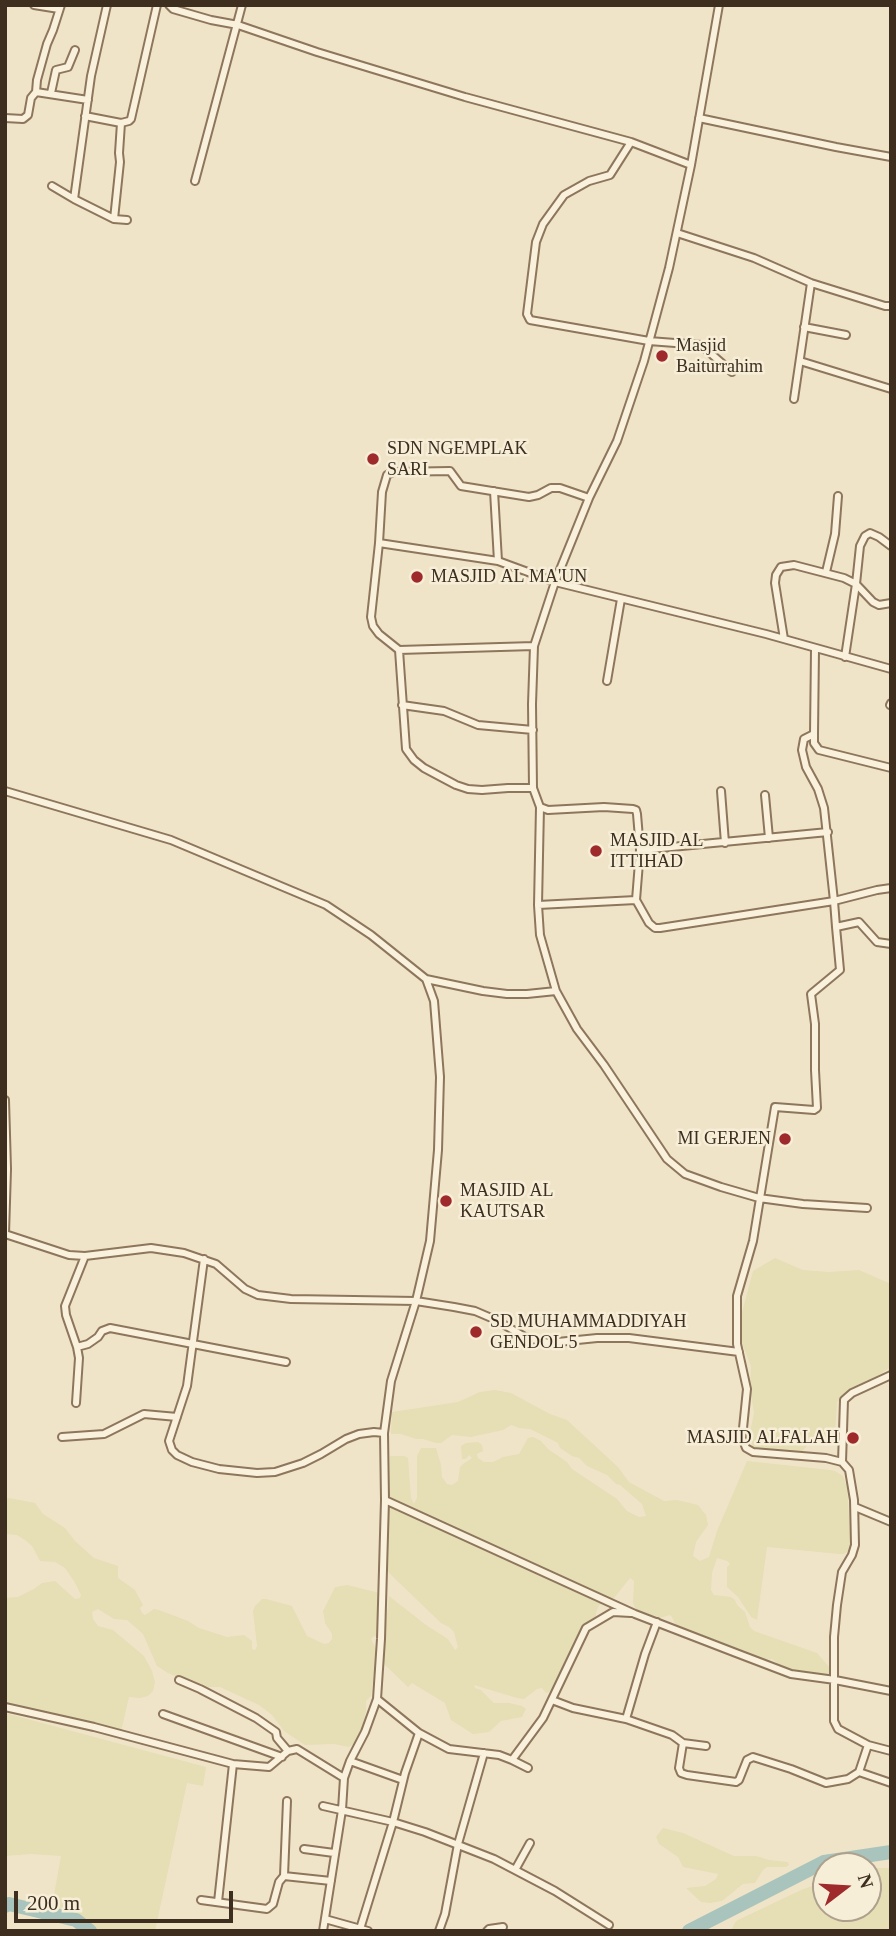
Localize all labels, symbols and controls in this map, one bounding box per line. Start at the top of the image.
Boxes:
place label: Masjid Baiturrahim [676,335,763,378]
marker: Masjid Baiturrahim [654,348,670,364]
place label: SDN NGEMPLAK SARI [387,438,528,480]
marker: SDN NGEMPLAK SARI [365,451,381,467]
place label: MASJID AL MA'UN [431,566,587,588]
marker: MASJID AL MA'UN [409,569,425,585]
place label: MASJID AL ITTIHAD [610,830,704,872]
marker: MASJID AL ITTIHAD [588,843,604,859]
place label: MI GERJEN [678,1128,771,1150]
marker: MI GERJEN [777,1131,793,1147]
place label: MASJID AL KAUTSAR [460,1180,554,1222]
marker: MASJID AL KAUTSAR [438,1193,454,1209]
place label: SD MUHAMMADDIYAH GENDOL 5 [490,1311,687,1354]
marker: SD MUHAMMADDIYAH GENDOL 5 [468,1324,484,1340]
place label: MASJID ALFALAH [687,1427,839,1449]
marker: MASJID ALFALAH [845,1430,861,1446]
north arrow [812,1852,882,1922]
text: N [854,1872,878,1891]
scale bar [18,1876,236,1920]
text: 200 m [27,1891,80,1915]

